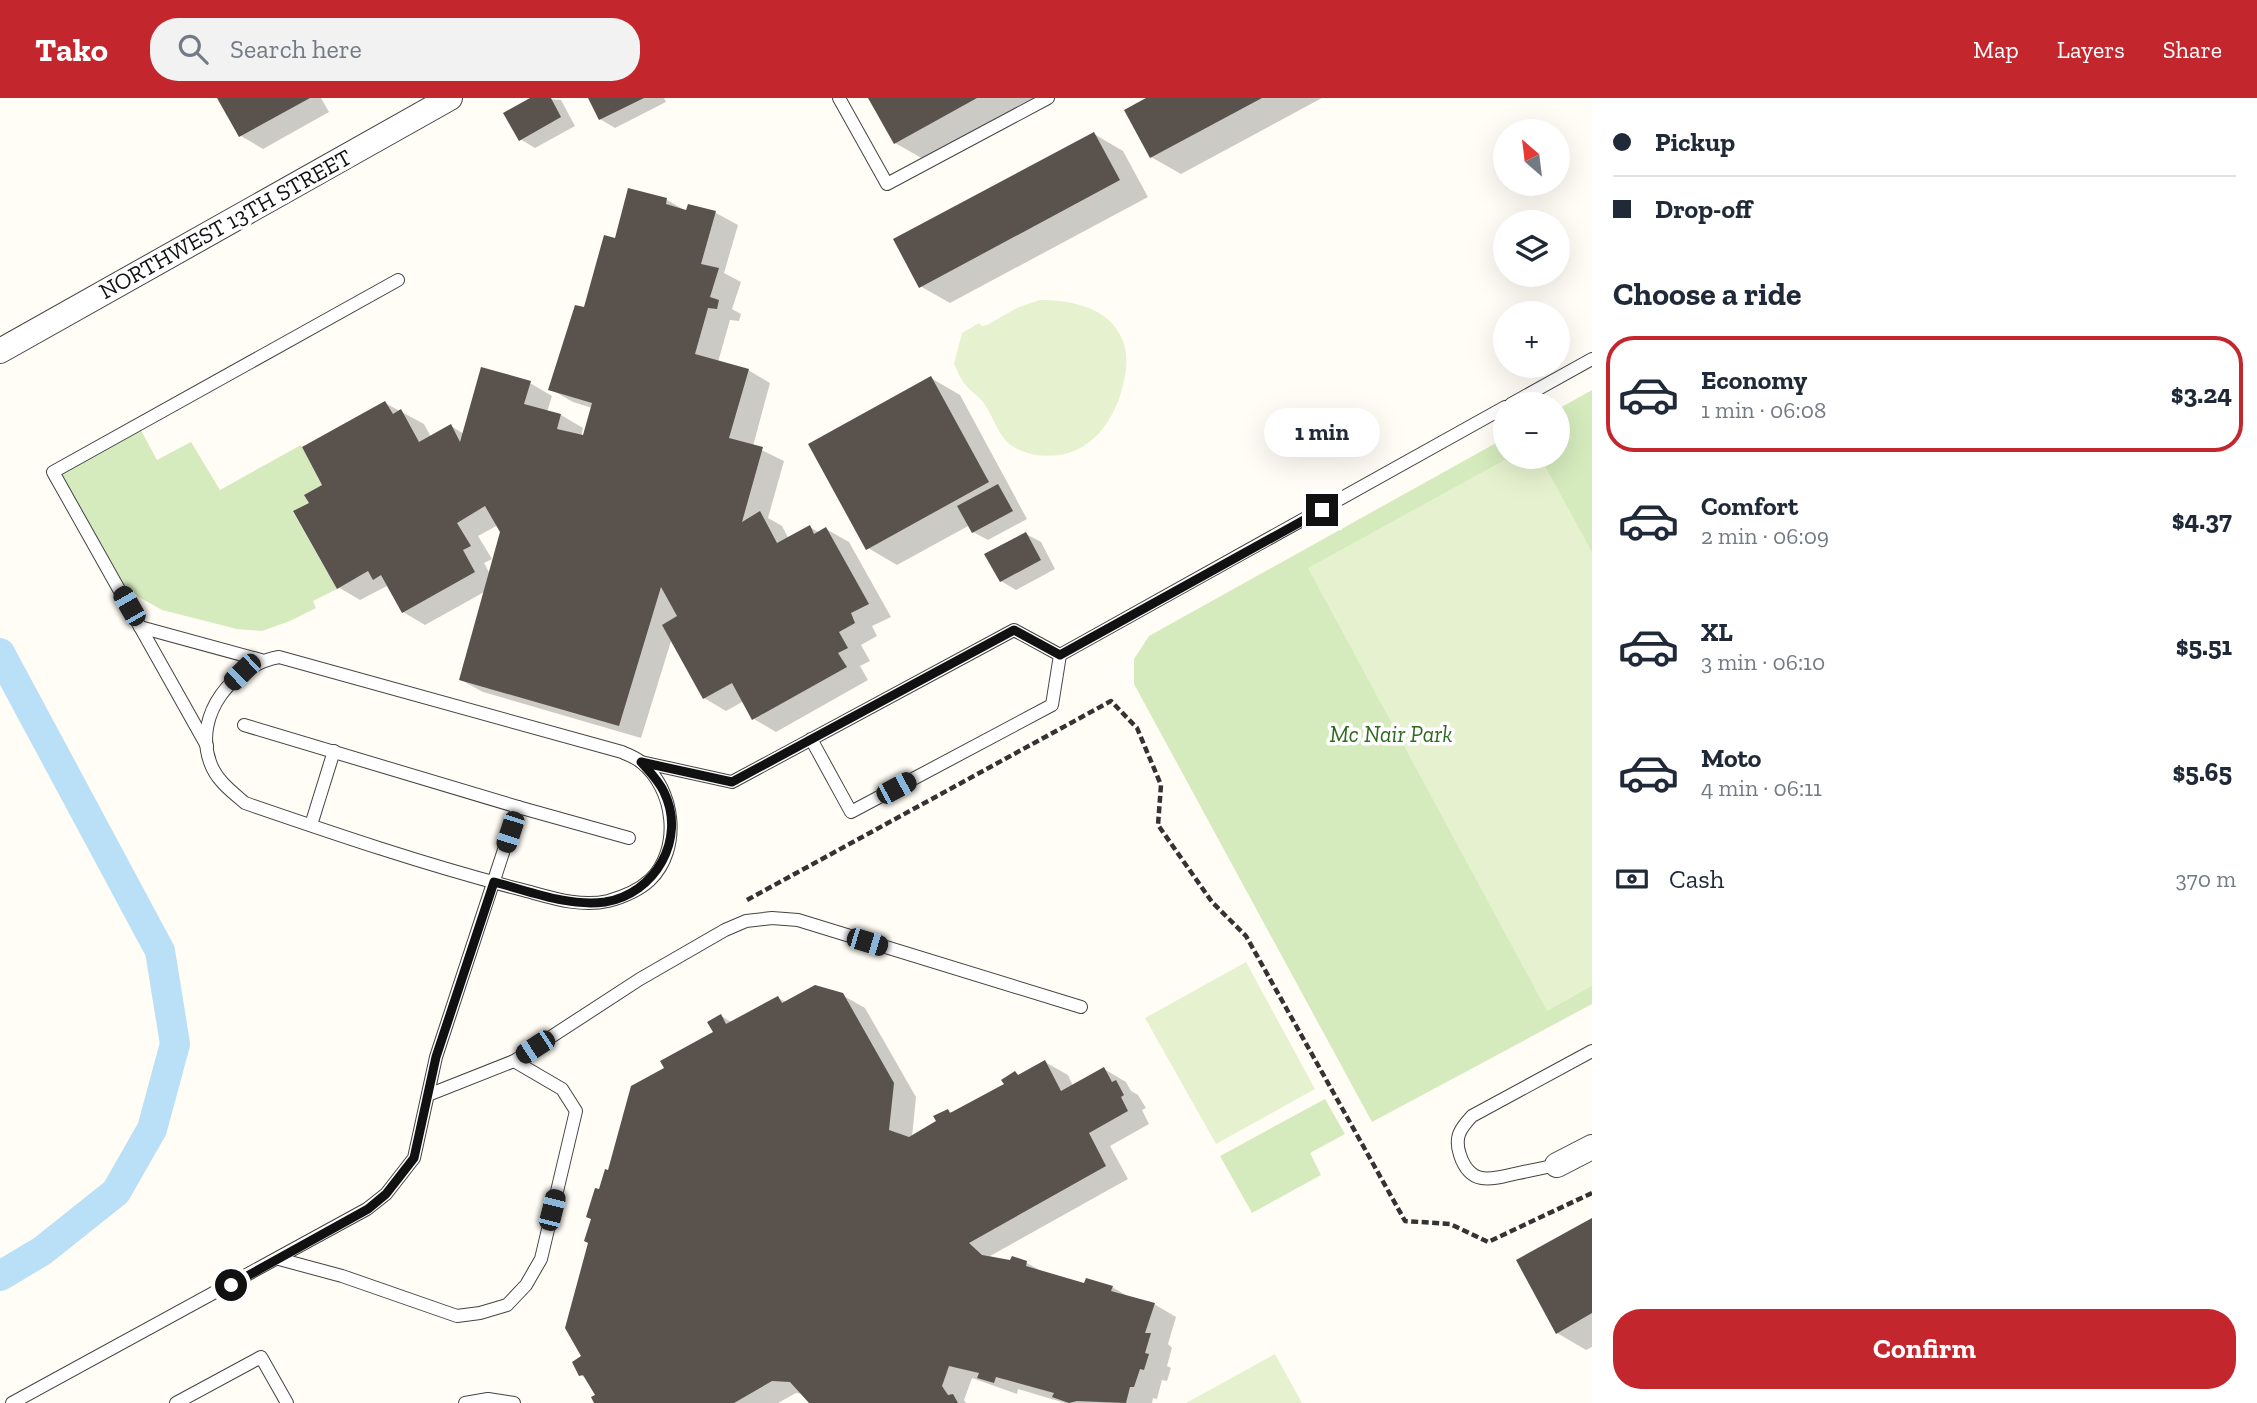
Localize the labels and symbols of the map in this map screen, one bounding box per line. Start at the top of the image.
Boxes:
north arrow [1493,119,1570,196]
street label: NORTHWEST 13TH STREET [94,143,356,305]
callout: 1 min [1264,408,1380,458]
route end [1306,494,1338,526]
car [110,583,149,629]
car [220,650,265,694]
park label: Mc Nair Park [1330,720,1452,748]
car [873,769,920,807]
car [494,809,527,855]
car [844,926,891,958]
car [512,1027,559,1067]
car [537,1187,568,1233]
route start [215,1269,247,1301]

